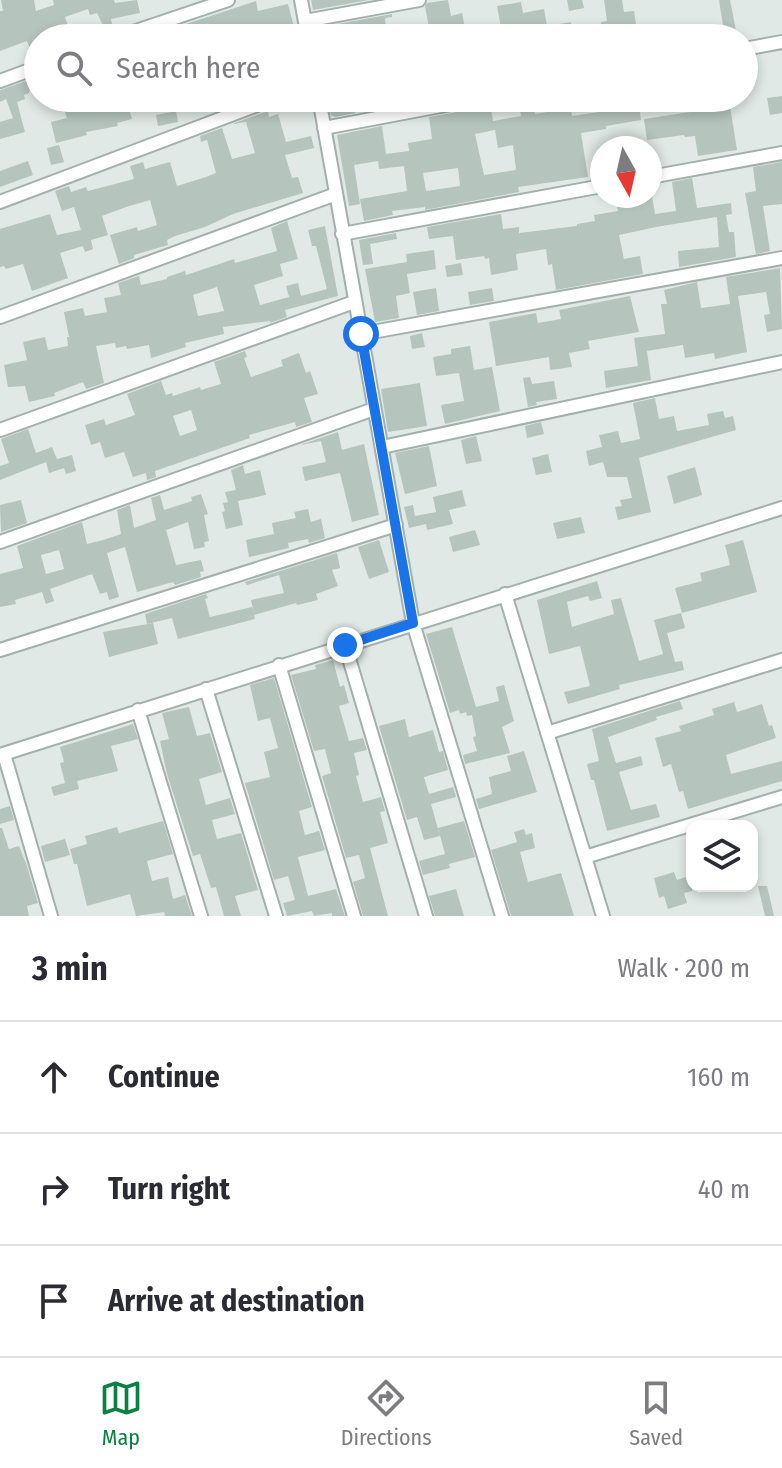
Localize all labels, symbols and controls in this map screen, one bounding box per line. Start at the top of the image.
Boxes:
search box [24,24,758,112]
icon: search [52,46,96,90]
text: Search here [116,50,261,86]
north arrow [590,136,662,208]
route start [343,316,379,352]
route end [327,627,363,663]
map controls [686,820,758,892]
button: layers [686,820,758,892]
text: 3 min [32,948,108,989]
text: Walk · 200 m [617,953,750,984]
icon: ahead [32,1055,76,1099]
text: Continue [108,1059,220,1095]
text: 160 m [687,1062,750,1093]
icon: right [32,1167,76,1211]
text: Turn right [108,1171,230,1207]
text: 40 m [698,1174,750,1205]
icon: arrive [32,1279,76,1323]
text: Arrive at destination [108,1283,365,1319]
tab: Map [99,1376,143,1451]
tab: Directions [341,1376,432,1451]
tab: Saved [629,1376,683,1451]

